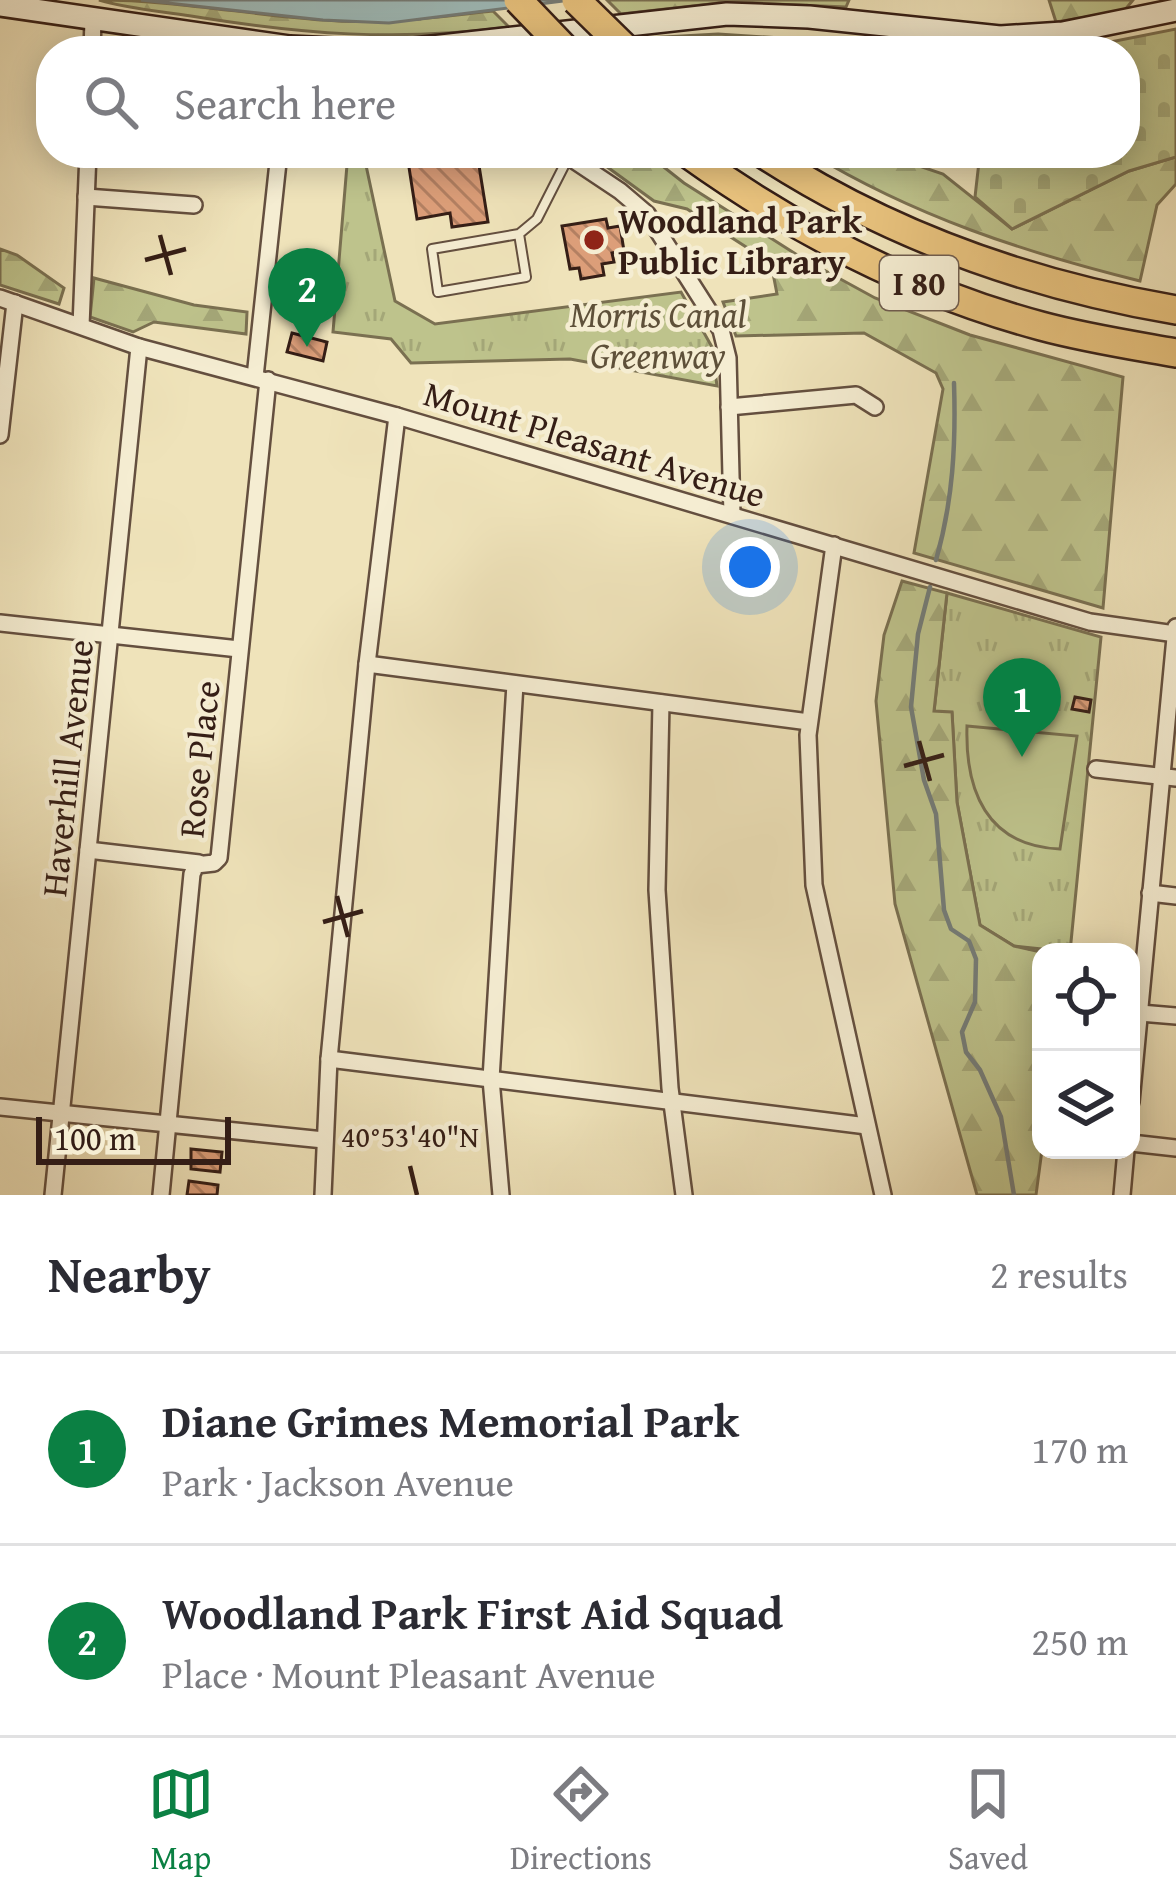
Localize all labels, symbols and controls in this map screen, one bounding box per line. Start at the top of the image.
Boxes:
search box [36,36,1140,168]
icon: search [78,69,144,135]
text: Search here [174,70,396,135]
place label: Woodland Park Public Library [618,193,863,287]
marker: Woodland Park Public Library [581,227,607,253]
pin: 2 [268,248,346,347]
road number: I 80 [880,256,958,310]
park label: Morris Canal Greenway [570,287,747,381]
street label: Mount Pleasant Avenue [418,366,772,520]
your location [720,537,780,597]
street label: Haverhill Avenue [26,637,106,899]
pin: 1 [983,658,1061,757]
street label: Rose Place [163,678,233,840]
map controls [1032,943,1140,1159]
button: locate [1032,943,1140,1051]
button: layers [1032,1051,1140,1159]
scale bar [36,1111,231,1164]
text: 100 m [54,1114,136,1162]
text: 40°53'40"N [341,1114,479,1158]
text: Nearby [48,1236,211,1311]
text: 2 results [990,1245,1128,1302]
text: Diane Grimes Memorial Park [162,1388,739,1453]
text: 1 [77,1420,97,1477]
text: 170 m [1031,1420,1128,1477]
text: Park · Jackson Avenue [162,1453,514,1510]
text: Woodland Park First Aid Squad [162,1580,783,1645]
text: 2 [77,1612,97,1669]
text: 250 m [1031,1612,1128,1669]
text: Place · Mount Pleasant Avenue [162,1645,655,1702]
tab: Map [148,1761,214,1881]
tab: Directions [510,1761,652,1881]
tab: Saved [948,1761,1028,1881]

